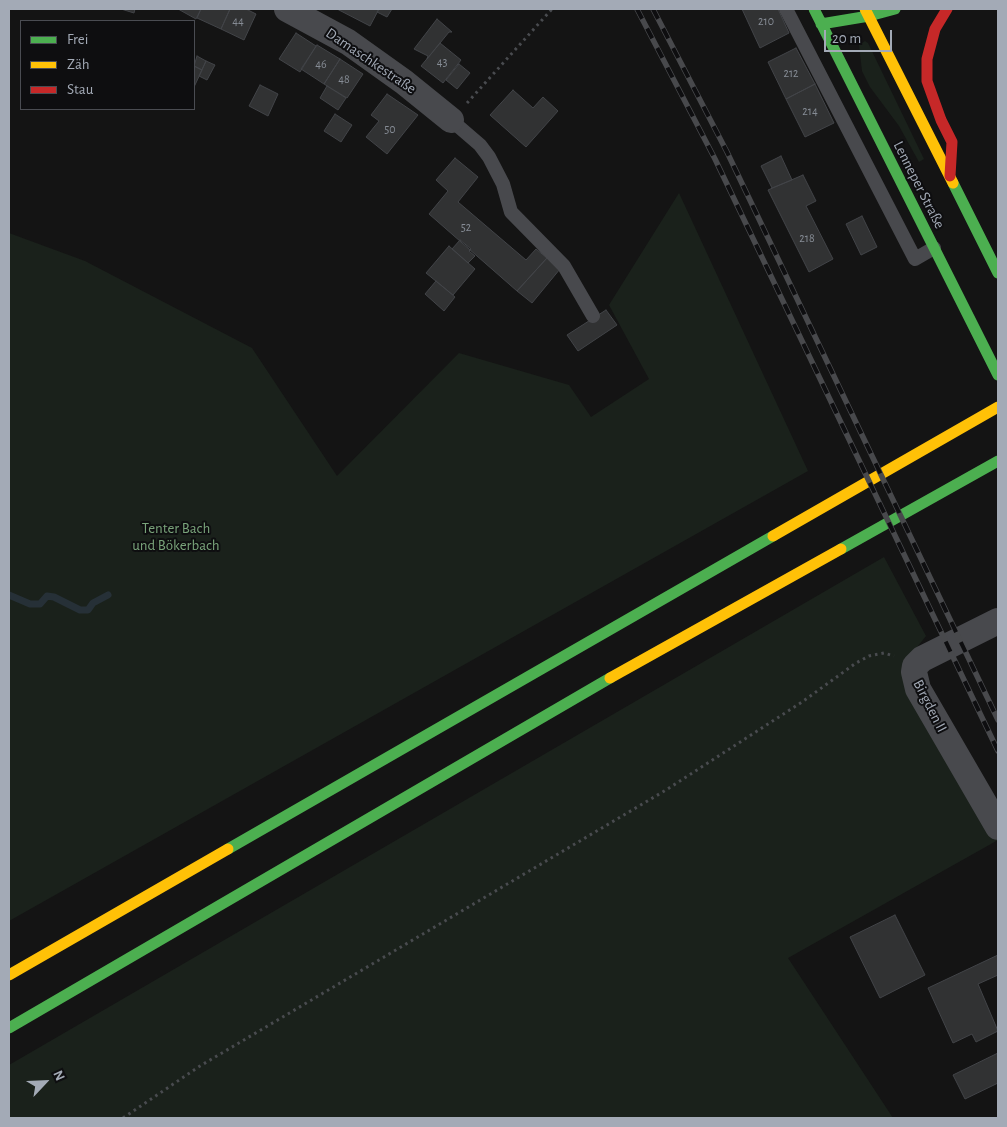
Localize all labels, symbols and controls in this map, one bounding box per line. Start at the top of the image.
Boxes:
house number: 44 [232,14,244,28]
house number: 210 [758,14,774,28]
legend [20,20,195,110]
scale bar [827,20,894,52]
street label: Damaschkestraße [322,24,420,98]
text: 20 m [832,31,861,46]
text: Frei [67,32,88,47]
house number: 43 [437,55,447,69]
text: Zäh [67,57,90,72]
house number: 46 [315,57,327,71]
house number: 212 [783,66,799,80]
house number: 48 [338,72,350,86]
text: Stau [67,82,93,97]
house number: 214 [802,104,818,118]
house number: 50 [384,122,396,136]
street label: Lenneper Straße [889,138,949,232]
house number: 52 [461,220,471,234]
house number: 218 [799,231,815,245]
park label: Tenter Bach und Bökerbach [132,519,220,554]
street label: Birgden II [909,677,951,735]
north arrow [20,1057,70,1107]
text: N [50,1068,67,1083]

